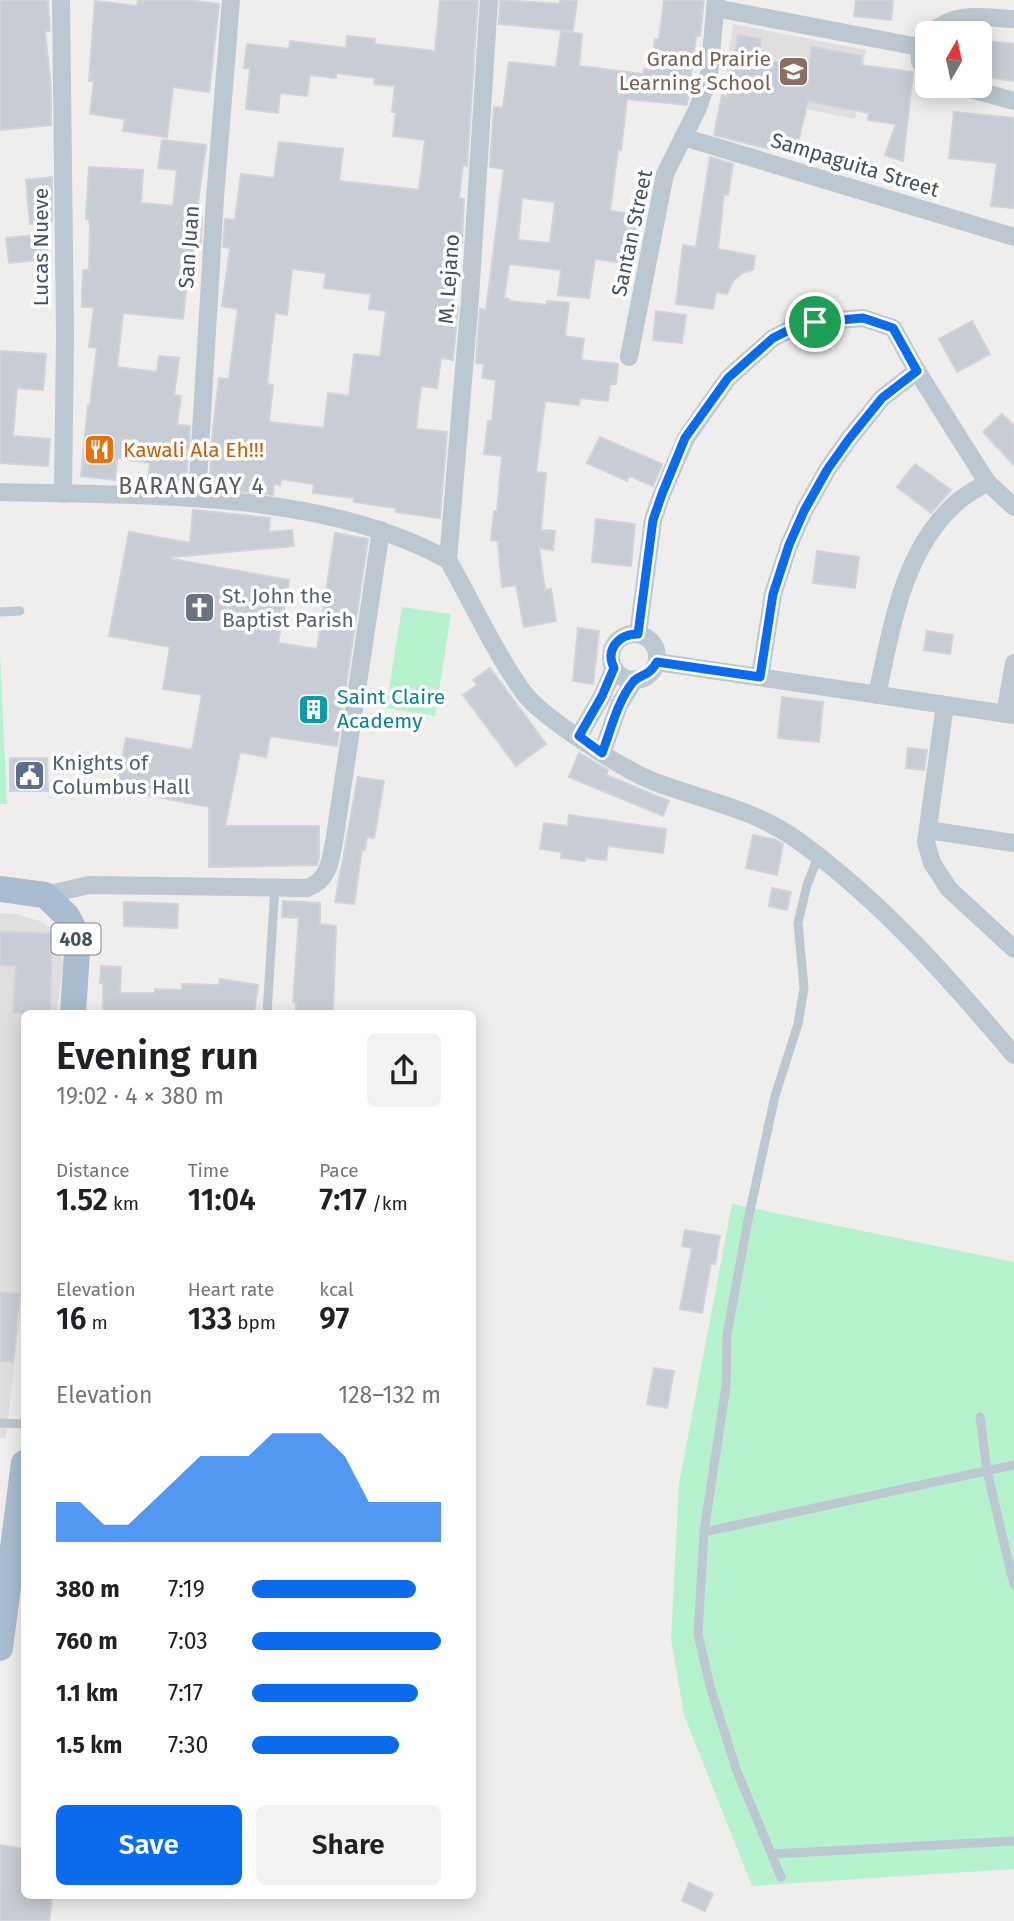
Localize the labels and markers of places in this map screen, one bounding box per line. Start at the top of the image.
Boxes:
place label: Grand Prairie Learning School [619,46,771,96]
school or university icon: Grand Prairie Learning School [777,54,811,88]
pin [785,292,845,352]
restaurant icon: Kawali Ala Eh!!! [83,433,117,467]
place label: Kawali Ala Eh!!! [123,437,264,463]
place label: St. John the Baptist Parish [222,583,354,633]
church icon: St. John the Baptist Parish [182,591,216,625]
place label: Saint Claire Academy [337,684,445,734]
building icon: Saint Claire Academy [297,692,331,726]
place label: Knights of Columbus Hall [52,750,190,800]
public building icon: Knights of Columbus Hall [12,758,46,792]

